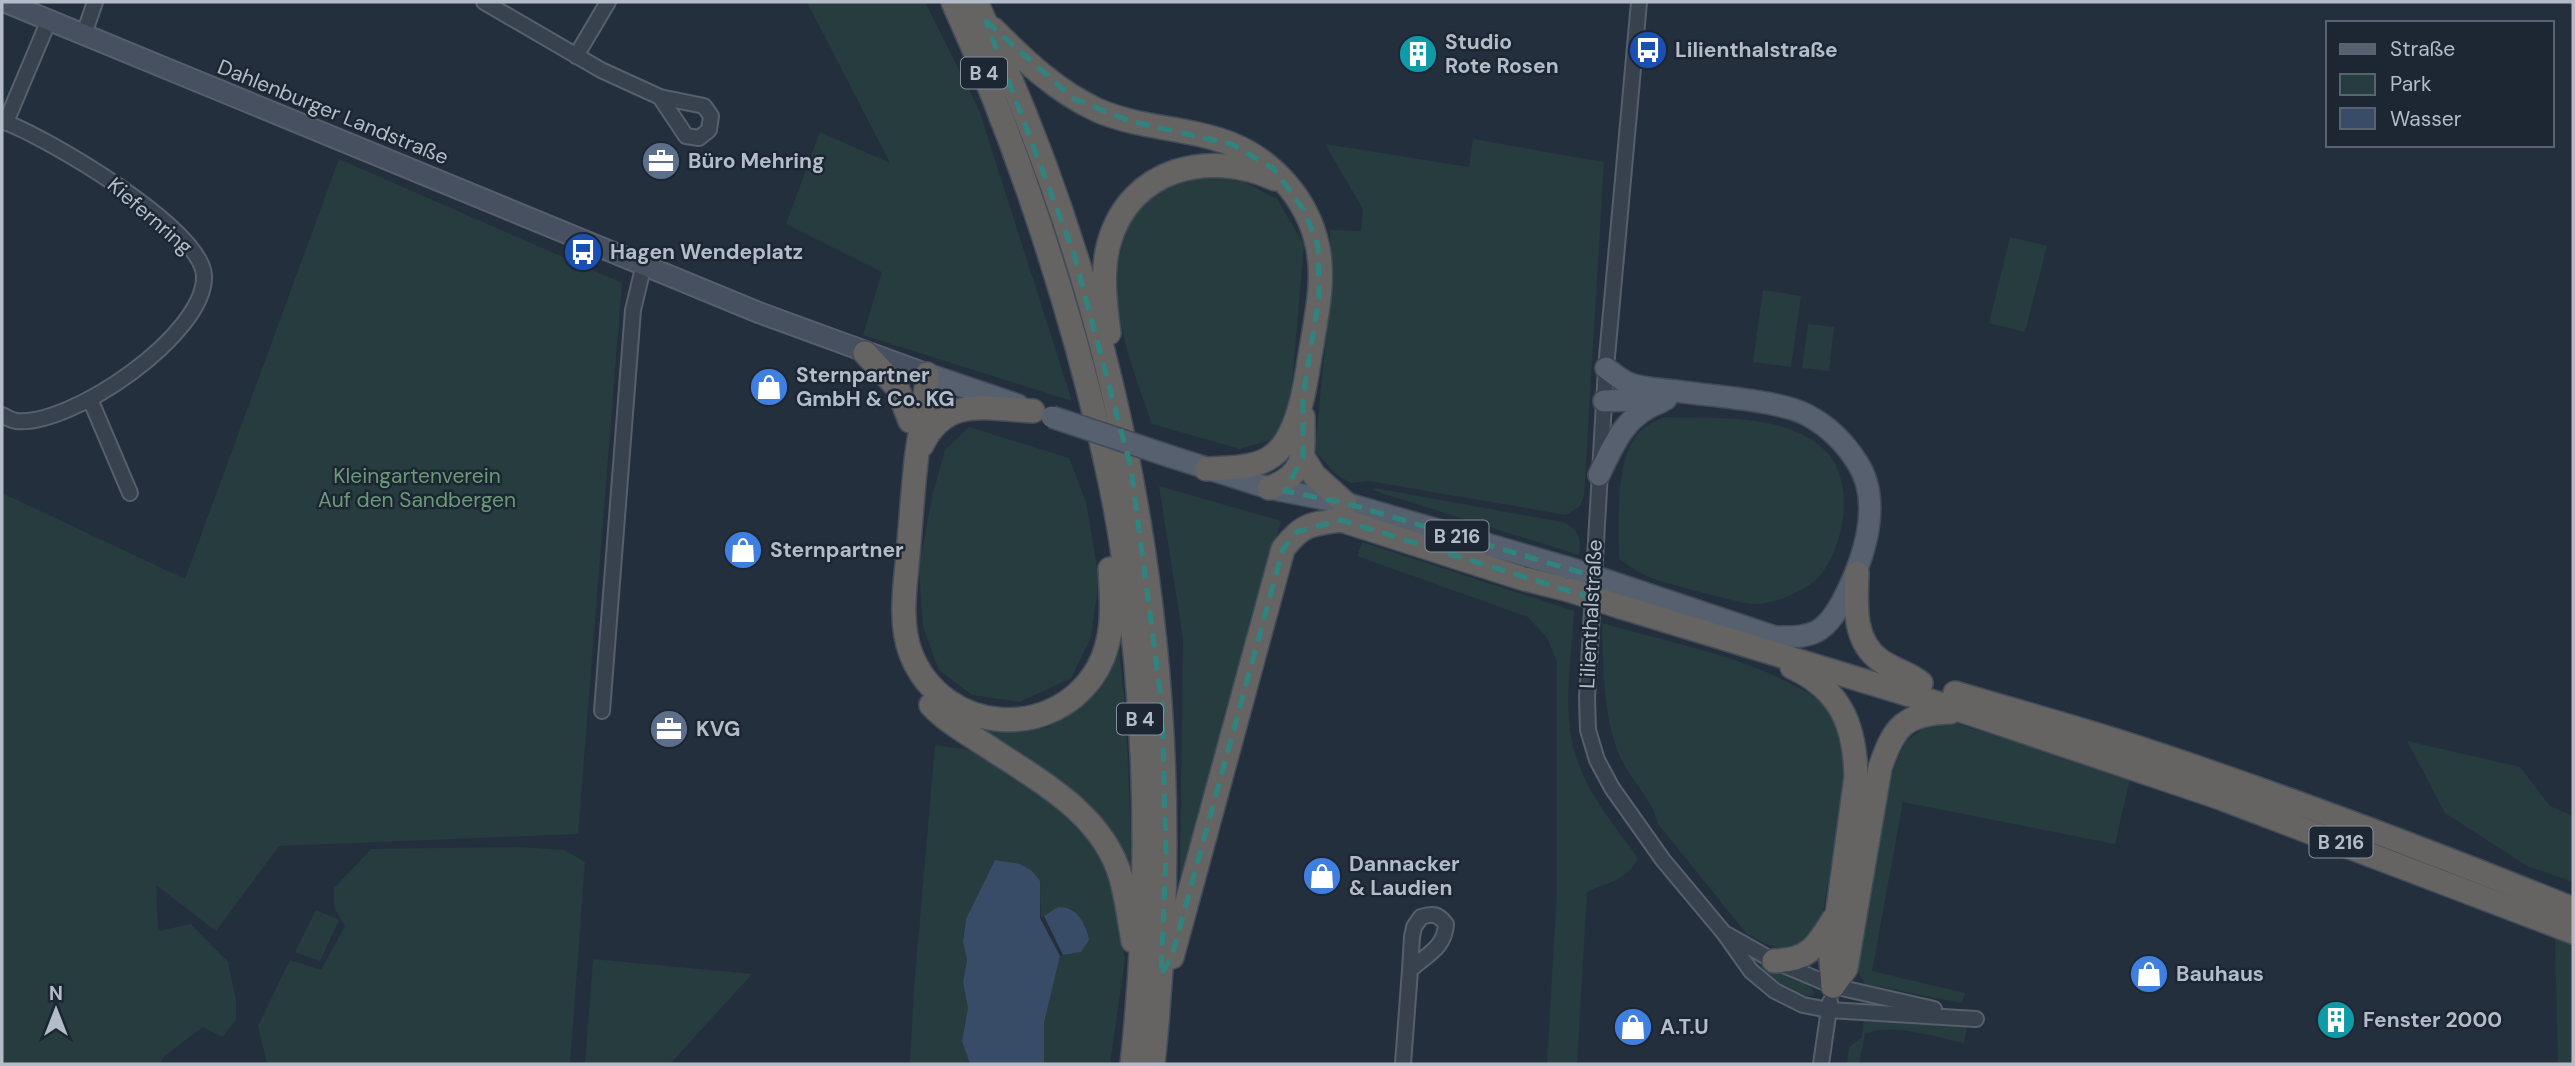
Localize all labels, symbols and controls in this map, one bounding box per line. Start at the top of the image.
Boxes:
legend [2326,21,2554,147]
place label: Studio Rote Rosen [1445,28,1559,80]
bus stop icon: Lilienthalstraße [1627,29,1669,71]
building icon: Studio Rote Rosen [1397,33,1439,75]
text: Straße [2390,35,2455,63]
place label: Lilienthalstraße [1675,36,1838,64]
street label: Dahlenburger Landstraße [213,53,453,171]
road number: B 4 [961,58,1007,88]
text: Park [2390,70,2432,98]
text: Wasser [2390,105,2462,133]
office icon: Büro Mehring [640,140,682,182]
place label: Büro Mehring [688,147,825,175]
street label: Kiefernring [101,171,199,261]
bus stop icon: Hagen Wendeplatz [562,231,604,273]
place label: Hagen Wendeplatz [610,238,803,266]
place label: Sternpartner GmbH & Co. KG [796,361,955,413]
shop icon: Sternpartner GmbH & Co. KG [748,366,790,408]
park label: Kleingartenverein Auf den Sandbergen [318,462,516,514]
road number: B 216 [1426,520,1488,552]
shop icon: Sternpartner [722,529,764,571]
place label: Sternpartner [770,536,904,564]
street label: Lilienthalstraße [1573,539,1609,689]
road number: B 4 [1117,704,1163,734]
office icon: KVG [648,708,690,750]
place label: KVG [696,715,740,743]
road number: B 216 [2310,827,2372,858]
place label: Dannacker & Laudien [1349,850,1460,902]
shop icon: Dannacker & Laudien [1301,855,1343,897]
shop icon: Bauhaus [2128,953,2170,995]
place label: Bauhaus [2176,960,2264,988]
north arrow [21,975,91,1045]
text: N [49,981,63,1006]
building icon: Fenster 2000 [2315,999,2357,1041]
shop icon: A.T.U [1612,1006,1654,1048]
place label: Fenster 2000 [2363,1006,2502,1034]
place label: A.T.U [1660,1013,1709,1041]

